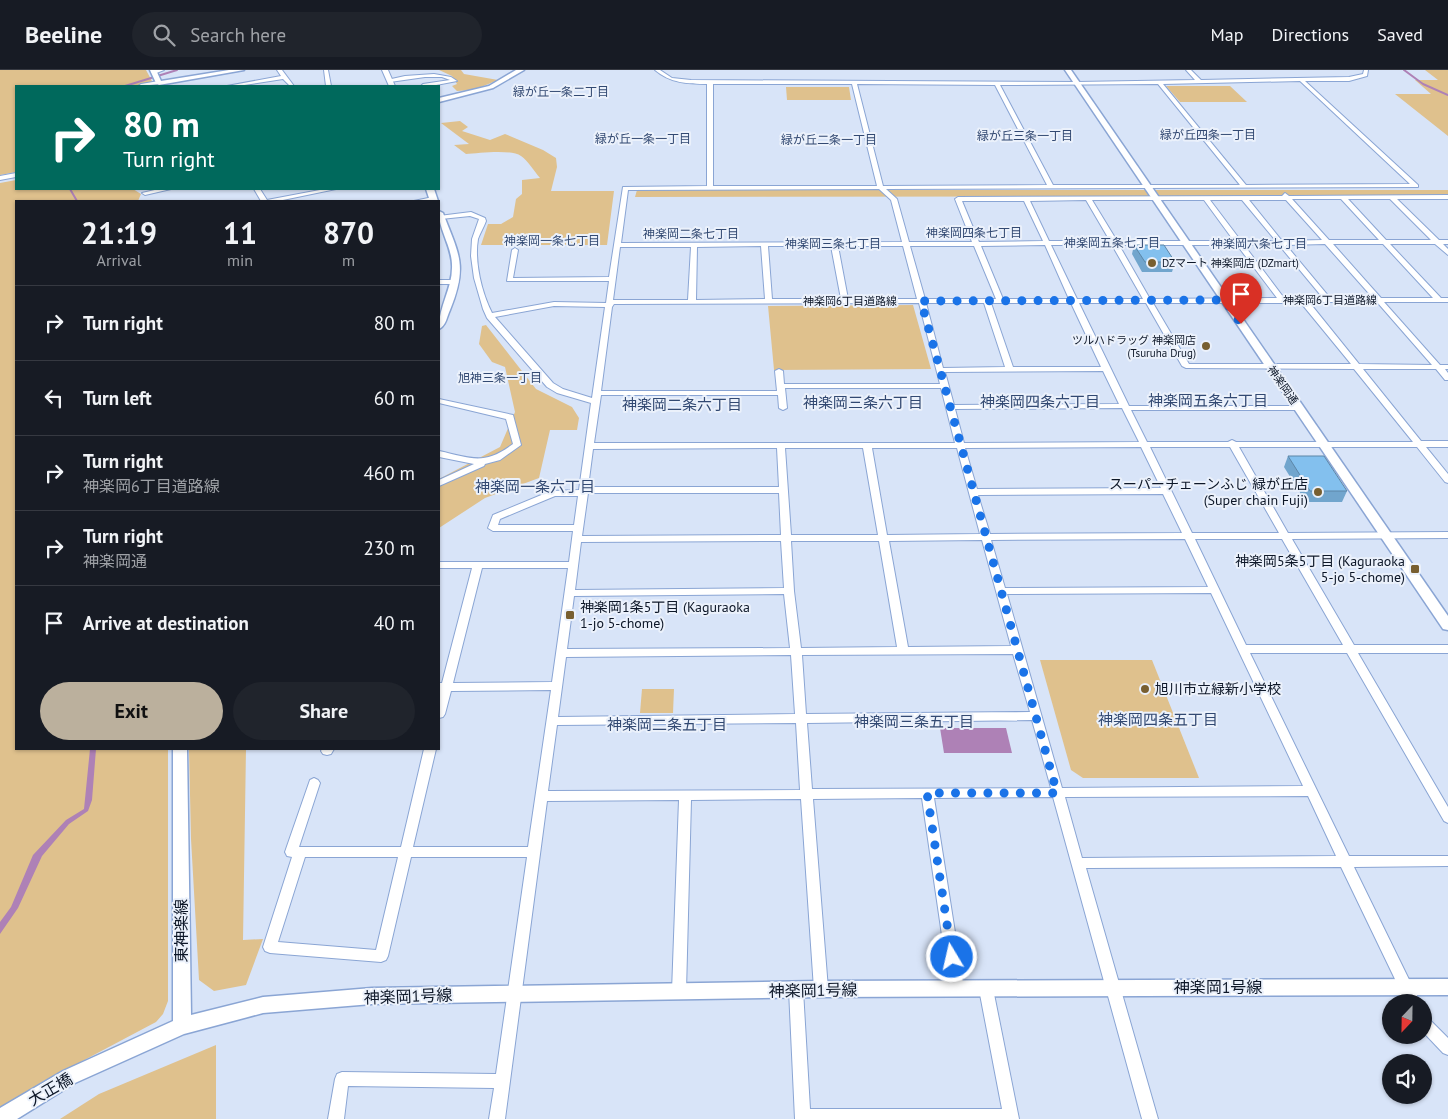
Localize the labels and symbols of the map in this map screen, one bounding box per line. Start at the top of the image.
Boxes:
district label: 緑が丘一条二丁目 [513,84,609,99]
district label: 緑が丘四条一丁目 [1160,127,1256,142]
district label: 緑が丘三条一丁目 [977,128,1073,143]
district label: 緑が丘一条一丁目 [595,131,691,146]
district label: 緑が丘二条一丁目 [781,132,877,147]
district label: 神楽岡四条七丁目 [926,225,1022,240]
district label: 神楽岡二条七丁目 [643,226,739,241]
district label: 神楽岡一条七丁目 [504,233,600,248]
district label: 神楽岡五条七丁目 [1064,235,1160,250]
district label: 神楽岡三条七丁目 [785,236,881,251]
district label: 神楽岡六条七丁目 [1211,236,1307,251]
place label: DZマート 神楽岡店 (DZmart) [1162,256,1299,270]
marker: DZマート 神楽岡店 (DZmart) [1146,257,1158,269]
pin [1220,273,1262,324]
street label: 神楽岡6丁目道路線 [1283,293,1377,307]
street label: 神楽岡6丁目道路線 [803,294,897,308]
place label: ツルハドラッグ 神楽岡店 (Tsuruha Drug) [1072,333,1196,360]
marker: ツルハドラッグ 神楽岡店 (Tsuruha Drug) [1200,340,1212,352]
street label: 神楽岡通 [1265,363,1301,407]
district label: 旭神三条一丁目 [458,370,542,385]
district label: 神楽岡五条六丁目 [1148,391,1268,410]
district label: 神楽岡四条六丁目 [980,392,1100,411]
district label: 神楽岡三条六丁目 [803,393,923,412]
district label: 神楽岡二条六丁目 [622,395,742,414]
place label: スーパーチェーンふじ 緑が丘店 (Super chain Fuji) [1109,475,1308,509]
district label: 神楽岡一条六丁目 [475,477,595,496]
marker: スーパーチェーンふじ 緑が丘店 (Super chain Fuji) [1312,486,1324,498]
place label: 神楽岡5条5丁目 (Kaguraoka 5-jo 5-chome) [1235,552,1405,586]
marker: 神楽岡5条5丁目 (Kaguraoka 5-jo 5-chome) [1409,563,1421,575]
place label: 神楽岡1条5丁目 (Kaguraoka 1-jo 5-chome) [580,598,750,632]
marker: 神楽岡1条5丁目 (Kaguraoka 1-jo 5-chome) [564,609,576,621]
place label: 旭川市立緑新小学校 [1155,680,1281,698]
marker: 旭川市立緑新小学校 [1139,683,1151,695]
district label: 神楽岡四条五丁目 [1098,710,1218,729]
district label: 神楽岡三条五丁目 [854,712,974,731]
district label: 神楽岡二条五丁目 [607,715,727,734]
street label: 東神楽線 [171,899,191,963]
position arrow [925,930,977,982]
street label: 神楽岡1号線 [1174,977,1262,997]
street label: 神楽岡1号線 [768,979,858,1001]
street label: 神楽岡1号線 [363,984,453,1008]
north arrow [1382,994,1432,1044]
street label: 大正橋 [24,1068,76,1110]

